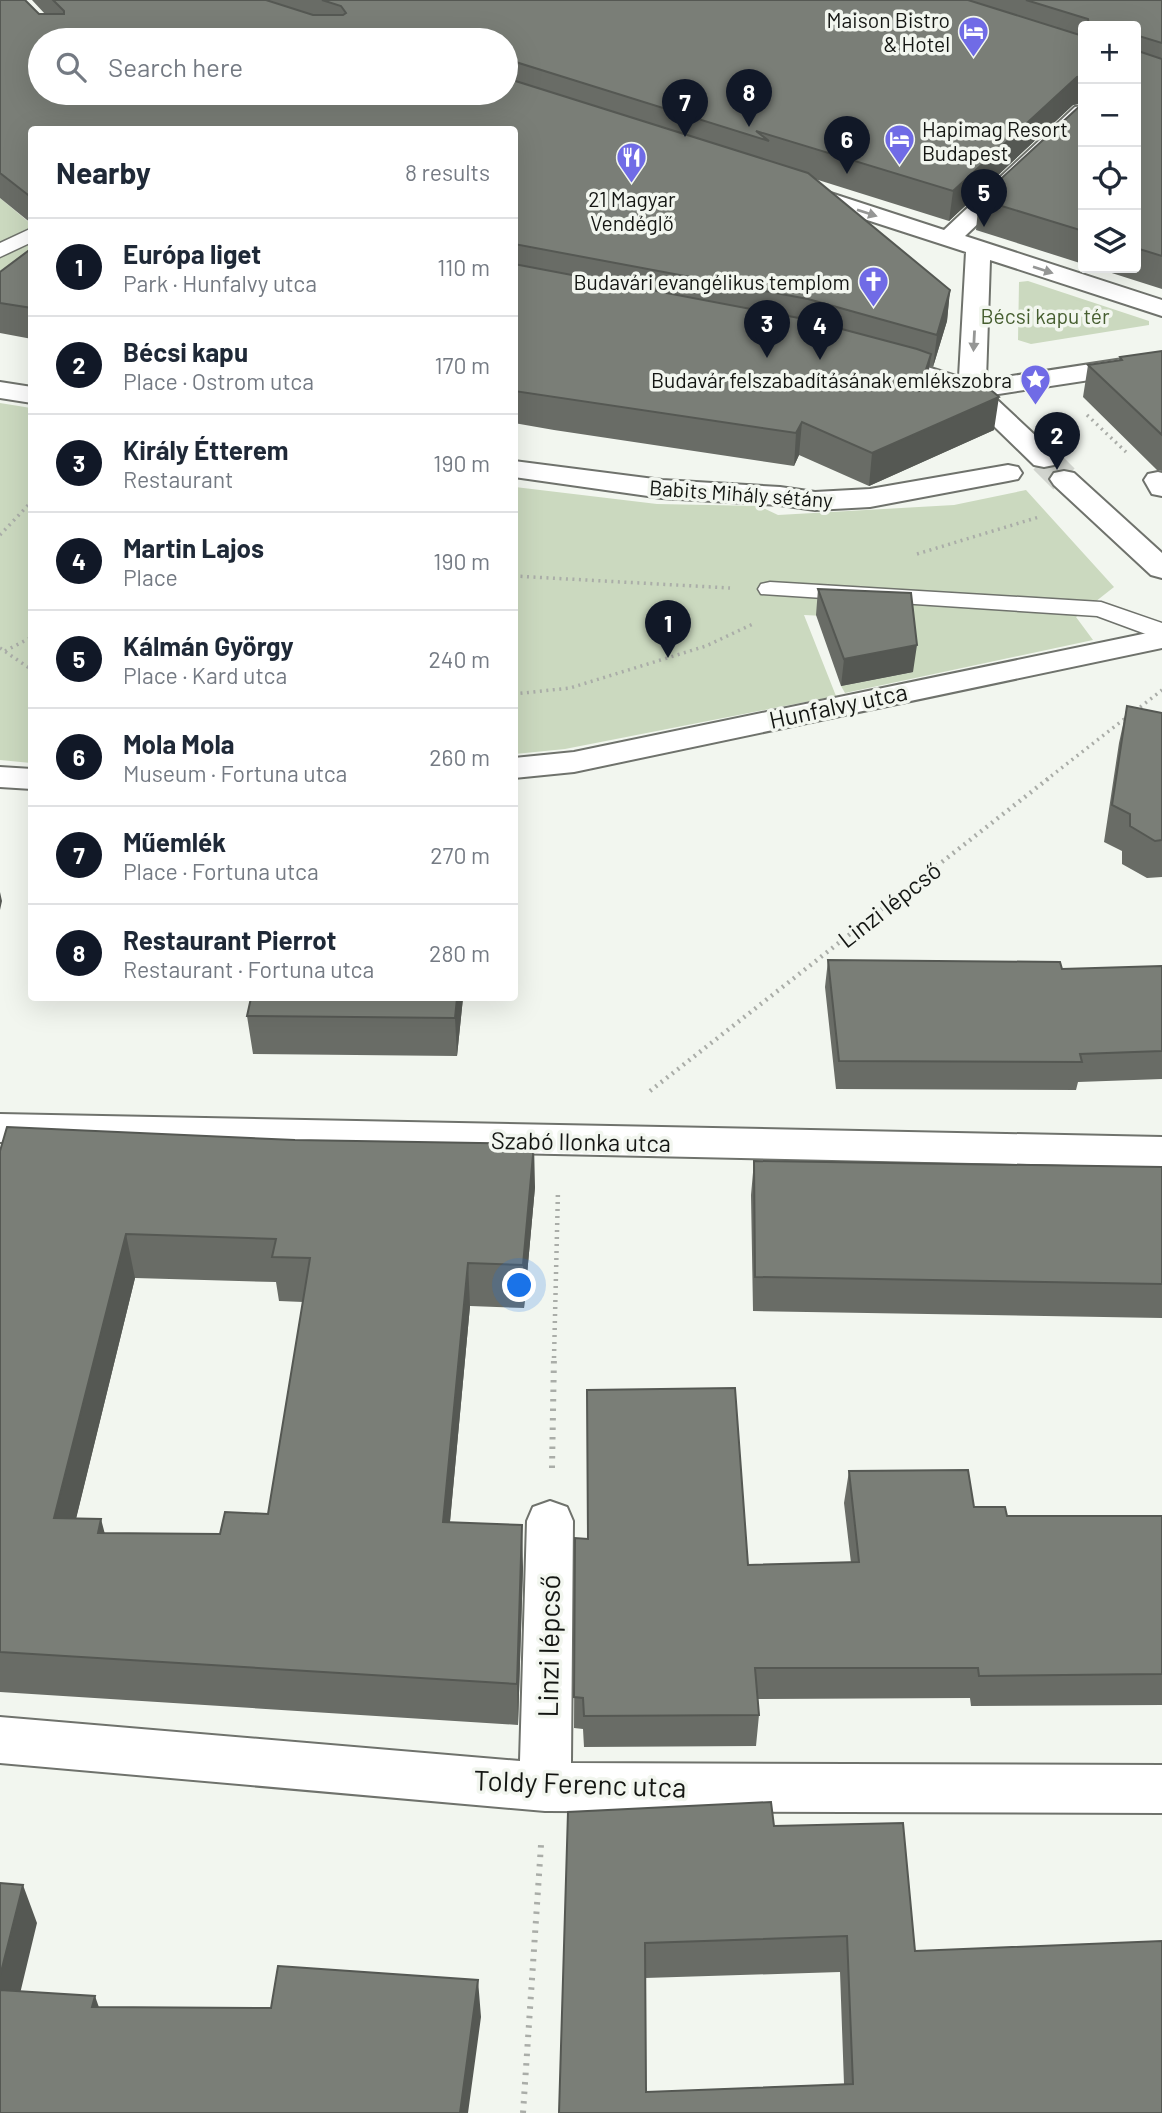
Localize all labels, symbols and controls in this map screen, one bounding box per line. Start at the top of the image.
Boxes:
place label: Maison Bistro & Hotel [827,7,950,56]
hotel icon: Maison Bistro & Hotel [956,14,990,58]
map controls [1078,21,1141,273]
button: + [1078,21,1141,84]
search box [28,28,518,105]
icon: search [52,48,90,86]
text: Search here [108,51,243,82]
pin: 8 [726,69,772,127]
pin: 7 [662,79,708,137]
button: − [1078,84,1141,147]
pin: 6 [824,116,870,174]
place label: Hapimag Resort Budapest [922,116,1068,165]
hotel icon: Hapimag Resort Budapest [882,123,916,167]
restaurant icon: 21 Magyar Vendéglő [615,141,649,185]
button: locate [1078,147,1141,210]
text: Nearby [56,154,151,190]
text: 8 results [405,158,490,186]
pin: 5 [961,169,1007,227]
place label: 21 Magyar Vendéglő [588,186,676,235]
one-way arrow [857,208,878,218]
button: layers [1078,210,1141,273]
text: Európa liget [123,238,261,269]
text: 1 [75,253,83,281]
text: 110 m [437,253,490,281]
church icon: Budavári evangélikus templom [856,264,890,308]
one-way arrow [1033,265,1054,275]
text: Park · Hunfalvy utca [123,269,317,297]
place label: Budavári evangélikus templom [574,269,850,294]
pin: 3 [744,300,790,358]
pin: 4 [797,302,843,360]
park label: Bécsi kapu tér [980,303,1110,328]
one-way arrow [968,331,979,353]
text: Bécsi kapu [123,336,248,367]
text: 2 [73,351,85,379]
text: 170 m [434,351,490,379]
place icon: Budavár felszabadításának emlékszobra [1018,362,1052,406]
text: Place · Ostrom utca [123,367,314,395]
place label: Budavár felszabadításának emlékszobra [651,367,1012,392]
pin: 2 [1034,412,1080,470]
text: Király Étterem [123,434,289,465]
text: 3 [73,449,85,477]
text: 190 m [433,449,490,477]
text: Restaurant [123,465,233,493]
street label: Babits Mihály sétány [648,474,834,512]
text: Martin Lajos [123,532,264,563]
text: 4 [72,547,86,575]
text: 190 m [433,547,490,575]
text: Place [123,563,178,591]
pin: 1 [645,600,691,658]
text: Kálmán György [123,630,294,661]
text: 5 [73,645,85,673]
text: 240 m [428,645,490,673]
text: Place · Kard utca [123,661,287,689]
street label: Hunfalvy utca [766,676,910,734]
text: Mola Mola [123,728,235,759]
text: 6 [73,743,85,771]
text: 260 m [429,743,490,771]
text: Museum · Fortuna utca [123,759,347,787]
text: Műemlék [123,826,226,857]
text: 7 [73,841,85,869]
text: 270 m [430,841,490,869]
street label: Linzi lépcső [832,855,946,953]
text: Place · Fortuna utca [123,857,319,885]
text: Restaurant Pierrot [123,924,336,955]
text: 8 [73,939,85,967]
text: 280 m [429,939,490,967]
text: Restaurant · Fortuna utca [123,955,374,983]
street label: Szabó Ilonka utca [491,1125,671,1157]
your location [502,1268,536,1302]
street label: Linzi lépcső [530,1574,566,1718]
street label: Toldy Ferenc utca [473,1762,687,1804]

